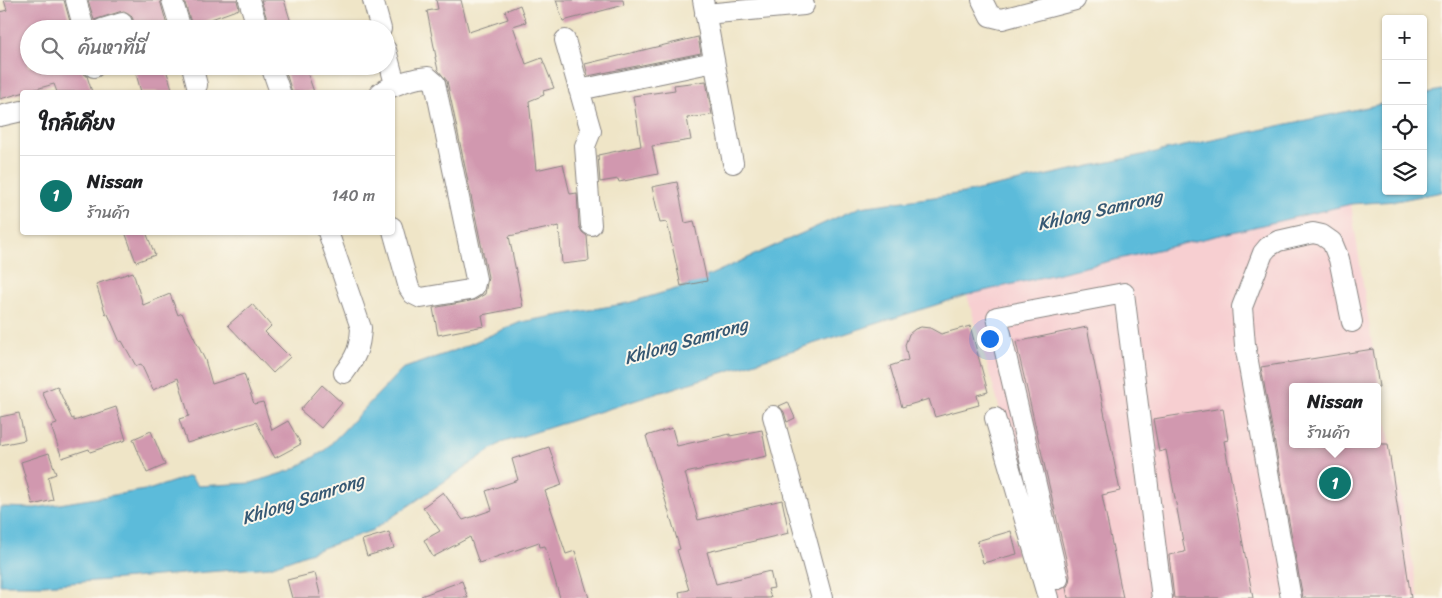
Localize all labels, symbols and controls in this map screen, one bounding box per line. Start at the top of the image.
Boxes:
map controls [1382,15,1427,195]
button: + [1382,15,1427,60]
search box [20,20,395,75]
text: ค้นหาที่นี่ [78,31,147,64]
icon: search [38,34,66,62]
button: − [1382,60,1427,105]
text: ใกล้เคียง [40,104,115,142]
button: locate [1382,105,1427,150]
button: layers [1382,150,1427,195]
text: Nissan [87,165,143,198]
water label: Khlong Samrong [1034,180,1168,240]
text: 1 [53,181,59,210]
text: 140 m [332,181,375,210]
text: ร้านค้า [87,198,130,227]
water label: Khlong Samrong [620,308,753,374]
your location [977,326,1003,352]
popup [1289,383,1381,448]
text: Nissan [1307,385,1363,418]
text: ร้านค้า [1307,418,1350,447]
water label: Khlong Samrong [237,464,370,534]
pin: 1 [1319,464,1351,502]

